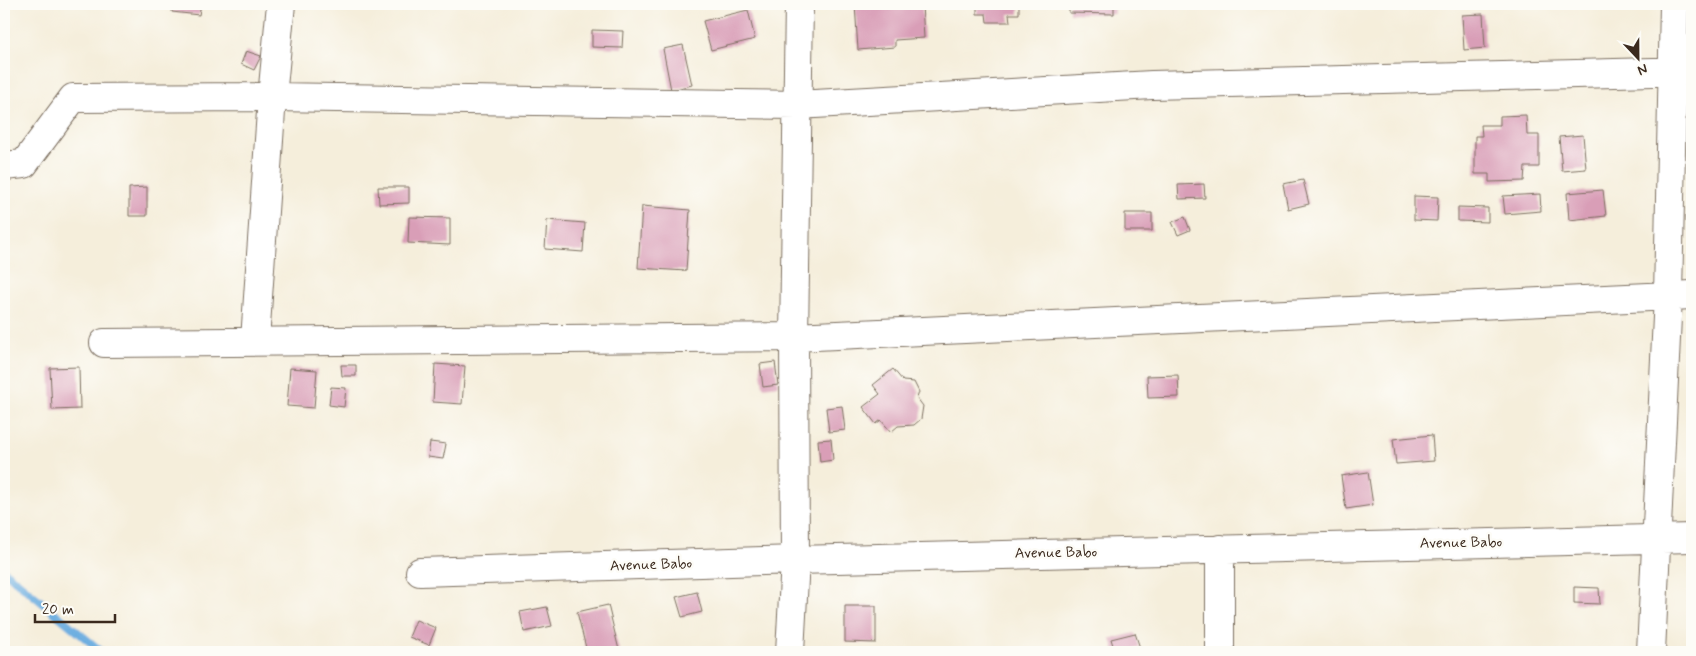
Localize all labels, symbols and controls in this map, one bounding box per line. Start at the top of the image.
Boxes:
north arrow [1614,32,1664,82]
text: N [1635,59,1650,79]
street label: Avenue Babo [1420,532,1503,554]
street label: Avenue Babo [1015,542,1098,564]
street label: Avenue Babo [609,554,693,576]
scale bar [35,591,115,623]
text: 20 m [42,600,74,620]

